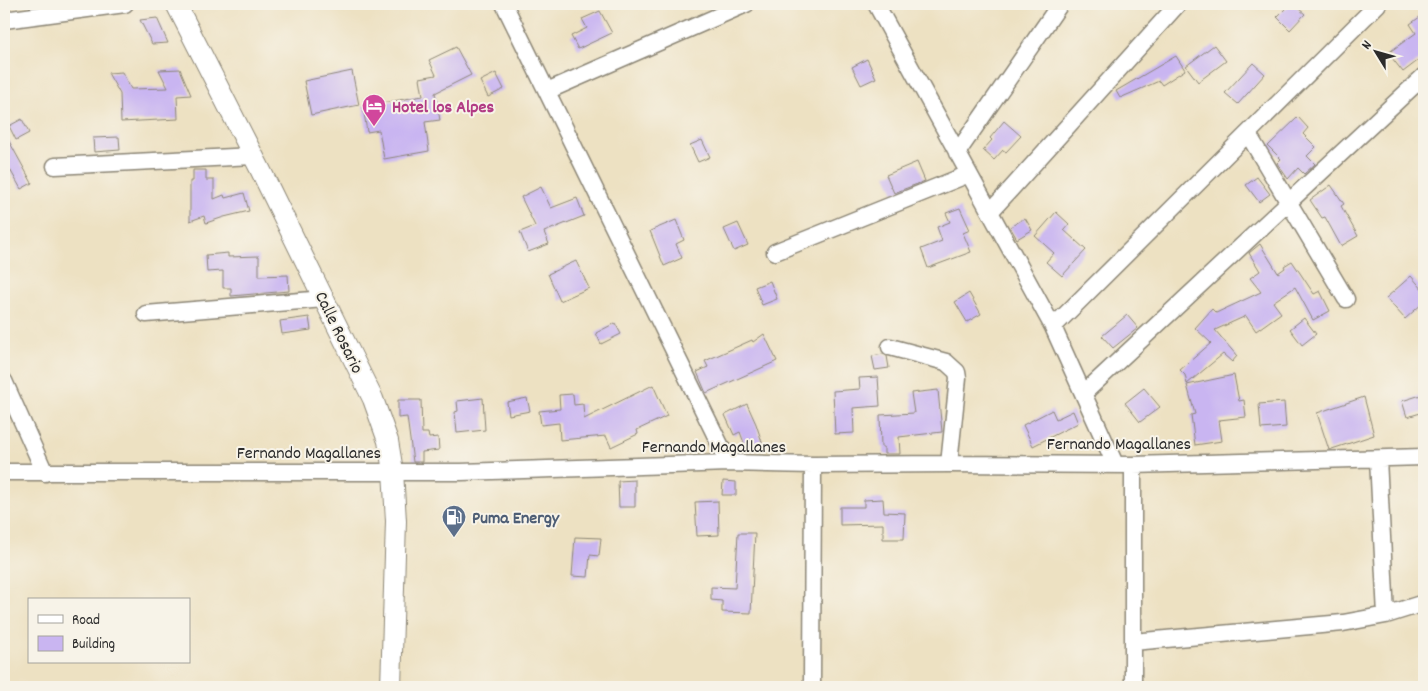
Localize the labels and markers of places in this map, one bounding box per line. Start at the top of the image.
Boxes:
hotel icon: Hotel los Alpes [361,93,387,127]
place label: Hotel los Alpes [392,96,495,121]
fuel station icon: Puma Energy [441,504,467,538]
place label: Puma Energy [472,507,560,532]

